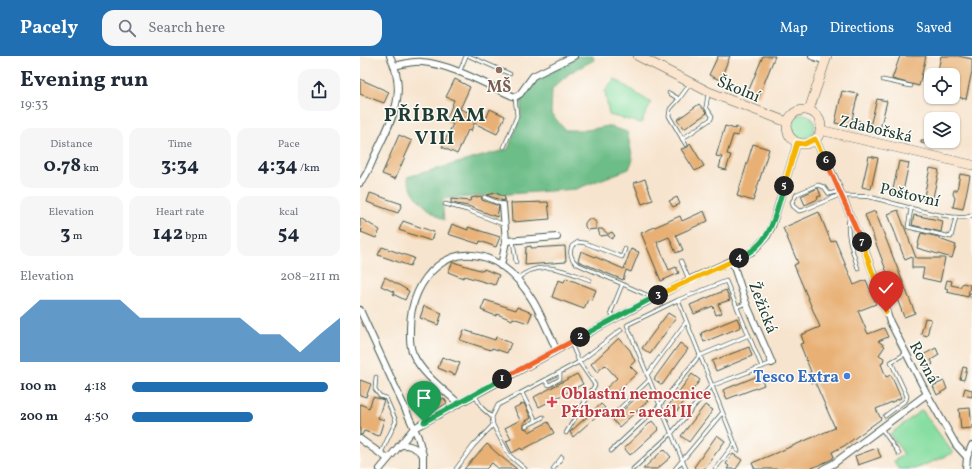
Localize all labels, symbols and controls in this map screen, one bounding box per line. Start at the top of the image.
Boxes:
search box [102,10,382,46]
text: Pacely [20,15,78,41]
icon: search [116,17,138,39]
text: Search here [148,18,225,39]
text: Map [780,19,808,38]
text: Directions [830,19,894,38]
text: Saved [916,19,952,38]
text: Evening run [20,65,149,96]
marker: MŠ [494,65,504,75]
map controls [924,68,960,148]
button: locate [924,68,960,104]
button: share [298,69,340,111]
street label: Školní [713,70,764,109]
place label: MŠ [487,76,511,99]
text: 19:33 [20,96,48,114]
district label: PŘÍBRAM VIII [384,102,486,153]
street label: Zdabořská [837,111,914,149]
button: layers [924,112,960,148]
text: Distance [50,137,92,152]
text: Time [168,137,192,152]
text: Pace [278,137,300,152]
pin: 6 [816,151,836,171]
text: 0.78 [44,152,81,180]
text: 3:34 [161,152,199,180]
text: 4:34 [258,152,298,180]
text: 6 [823,153,829,168]
text: km [81,161,99,176]
text: /km [298,161,320,176]
pin: 5 [774,176,794,196]
text: 5 [781,178,787,193]
street label: Poštovní [877,178,942,214]
text: Elevation [48,205,94,220]
text: Heart rate [156,205,204,220]
text: kcal [279,205,298,220]
text: 3 [60,220,70,248]
text: 142 [153,220,183,248]
text: 54 [278,220,300,248]
text: m [70,229,82,244]
text: bpm [183,229,207,244]
pin: 7 [852,232,872,252]
text: 7 [859,234,865,249]
pin: 4 [729,248,749,268]
text: 4 [736,250,742,265]
text: Elevation [20,268,74,286]
text: 208–211 m [280,268,340,286]
pin [869,271,903,312]
icon: check [875,277,897,299]
street label: Žežická [742,278,783,337]
pin: 3 [648,285,668,305]
text: 3 [655,287,661,302]
pin: 2 [570,327,590,347]
text: 2 [577,329,583,344]
street label: Rovná [903,338,944,388]
place label: Tesco Extra [753,367,839,389]
pin: 1 [492,369,512,389]
text: 1 [500,371,504,386]
marker: Tesco Extra [842,371,852,381]
text: 100 m [20,378,57,396]
text: 4:18 [84,378,106,396]
pin [407,381,441,422]
place label: Oblastní nemocnice Příbram - areál II [561,384,711,424]
icon: arrive [413,387,435,409]
marker: Oblastní nemocnice Příbram - areál II [546,396,558,408]
text: 200 m [20,408,58,426]
text: 4:50 [84,408,109,426]

